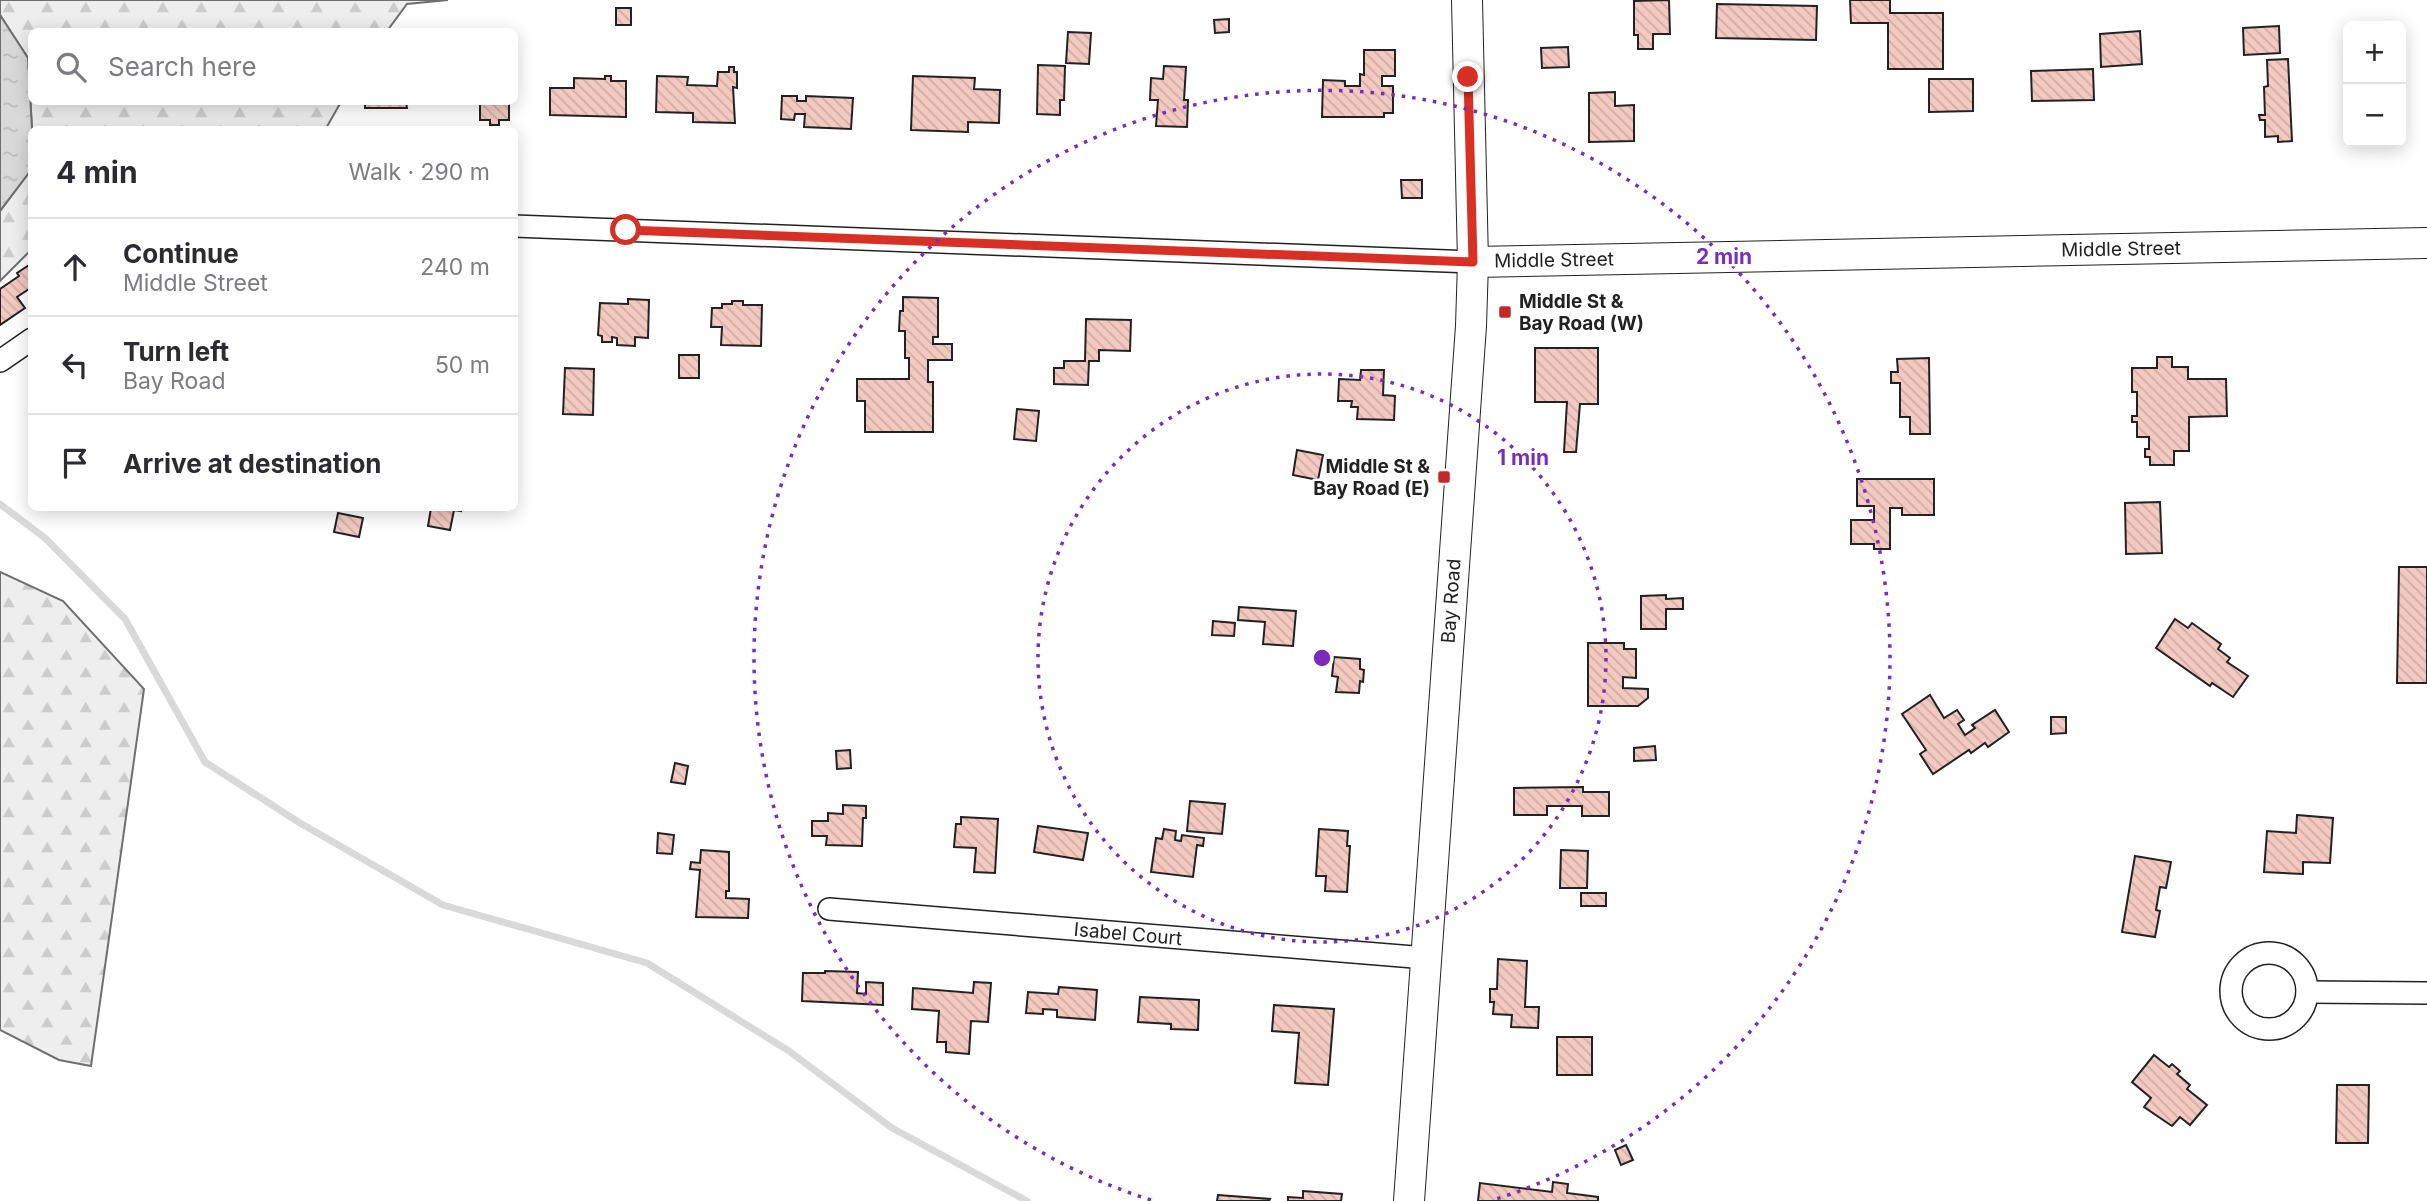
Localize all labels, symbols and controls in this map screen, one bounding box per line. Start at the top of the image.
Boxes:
map controls [2343,21,2406,147]
button: + [2343,21,2406,84]
search box [28,28,518,105]
icon: search [52,48,90,86]
text: Search here [108,51,257,82]
route end [1452,61,1483,92]
button: − [2343,84,2406,147]
text: 4 min [56,154,138,190]
text: Walk · 290 m [348,158,490,186]
route start [610,214,641,245]
street label: Middle Street [2061,236,2181,262]
text: Continue [123,238,239,269]
text: 2 min [1696,244,1752,269]
street label: Middle Street [1494,247,1614,273]
icon: ahead [56,248,94,286]
text: 240 m [420,253,490,281]
text: Middle Street [123,269,268,297]
place label: Middle St & Bay Road (W) [1519,290,1644,335]
marker: Middle St & Bay Road (W) [1497,304,1513,320]
text: Turn left [123,336,229,367]
icon: left [56,346,94,384]
text: 50 m [435,351,490,379]
text: Bay Road [123,367,226,395]
icon: arrive [56,444,94,482]
text: 1 min [1497,445,1549,470]
text: Arrive at destination [123,448,382,479]
place label: Middle St & Bay Road (E) [1313,455,1430,500]
marker: Middle St & Bay Road (E) [1436,469,1452,485]
street label: Bay Road [1437,558,1465,644]
centre of rings [1310,646,1334,670]
street label: Isabel Court [1073,918,1183,950]

